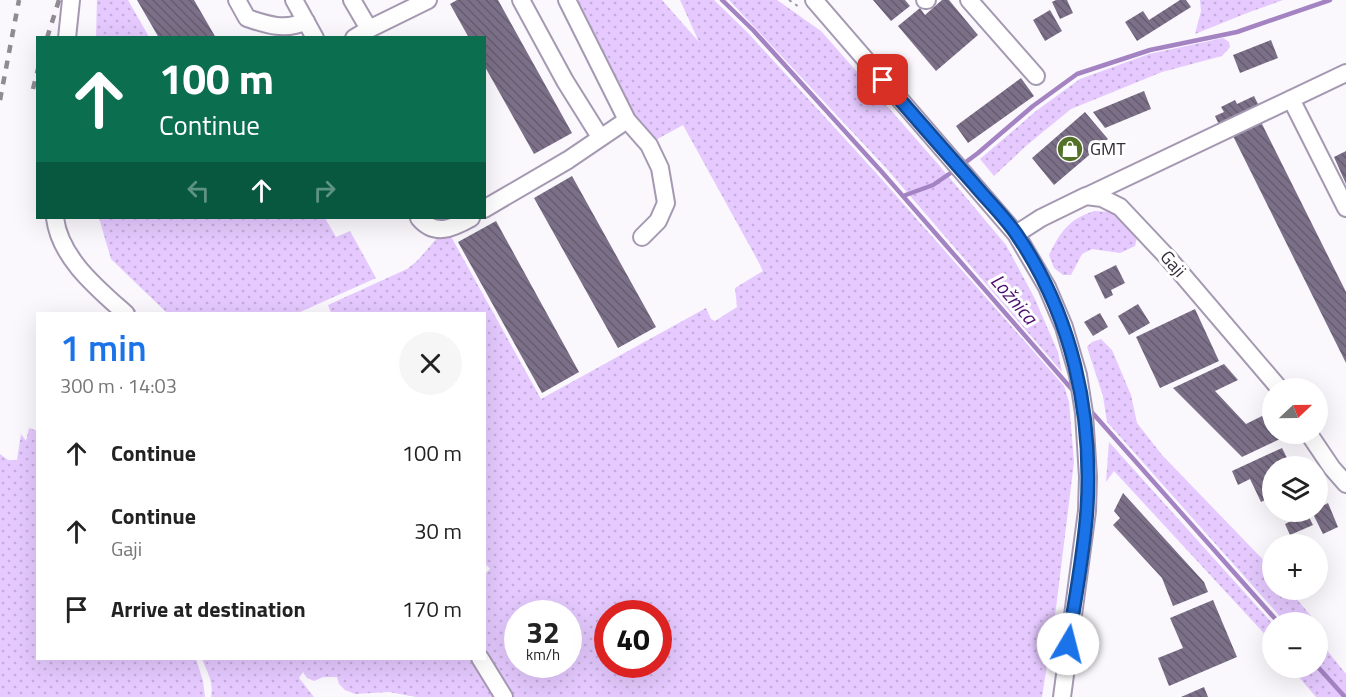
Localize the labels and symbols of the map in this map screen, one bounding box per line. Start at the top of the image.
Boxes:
pin [857,54,908,105]
shop icon: GMT [1055,134,1085,164]
place label: GMT [1090,135,1126,162]
street label: Gaji [1154,244,1193,283]
water label: Ložnica [983,266,1046,332]
north arrow [1262,378,1328,444]
speed limit sign: 40 [594,600,672,678]
position arrow [1036,612,1100,676]

